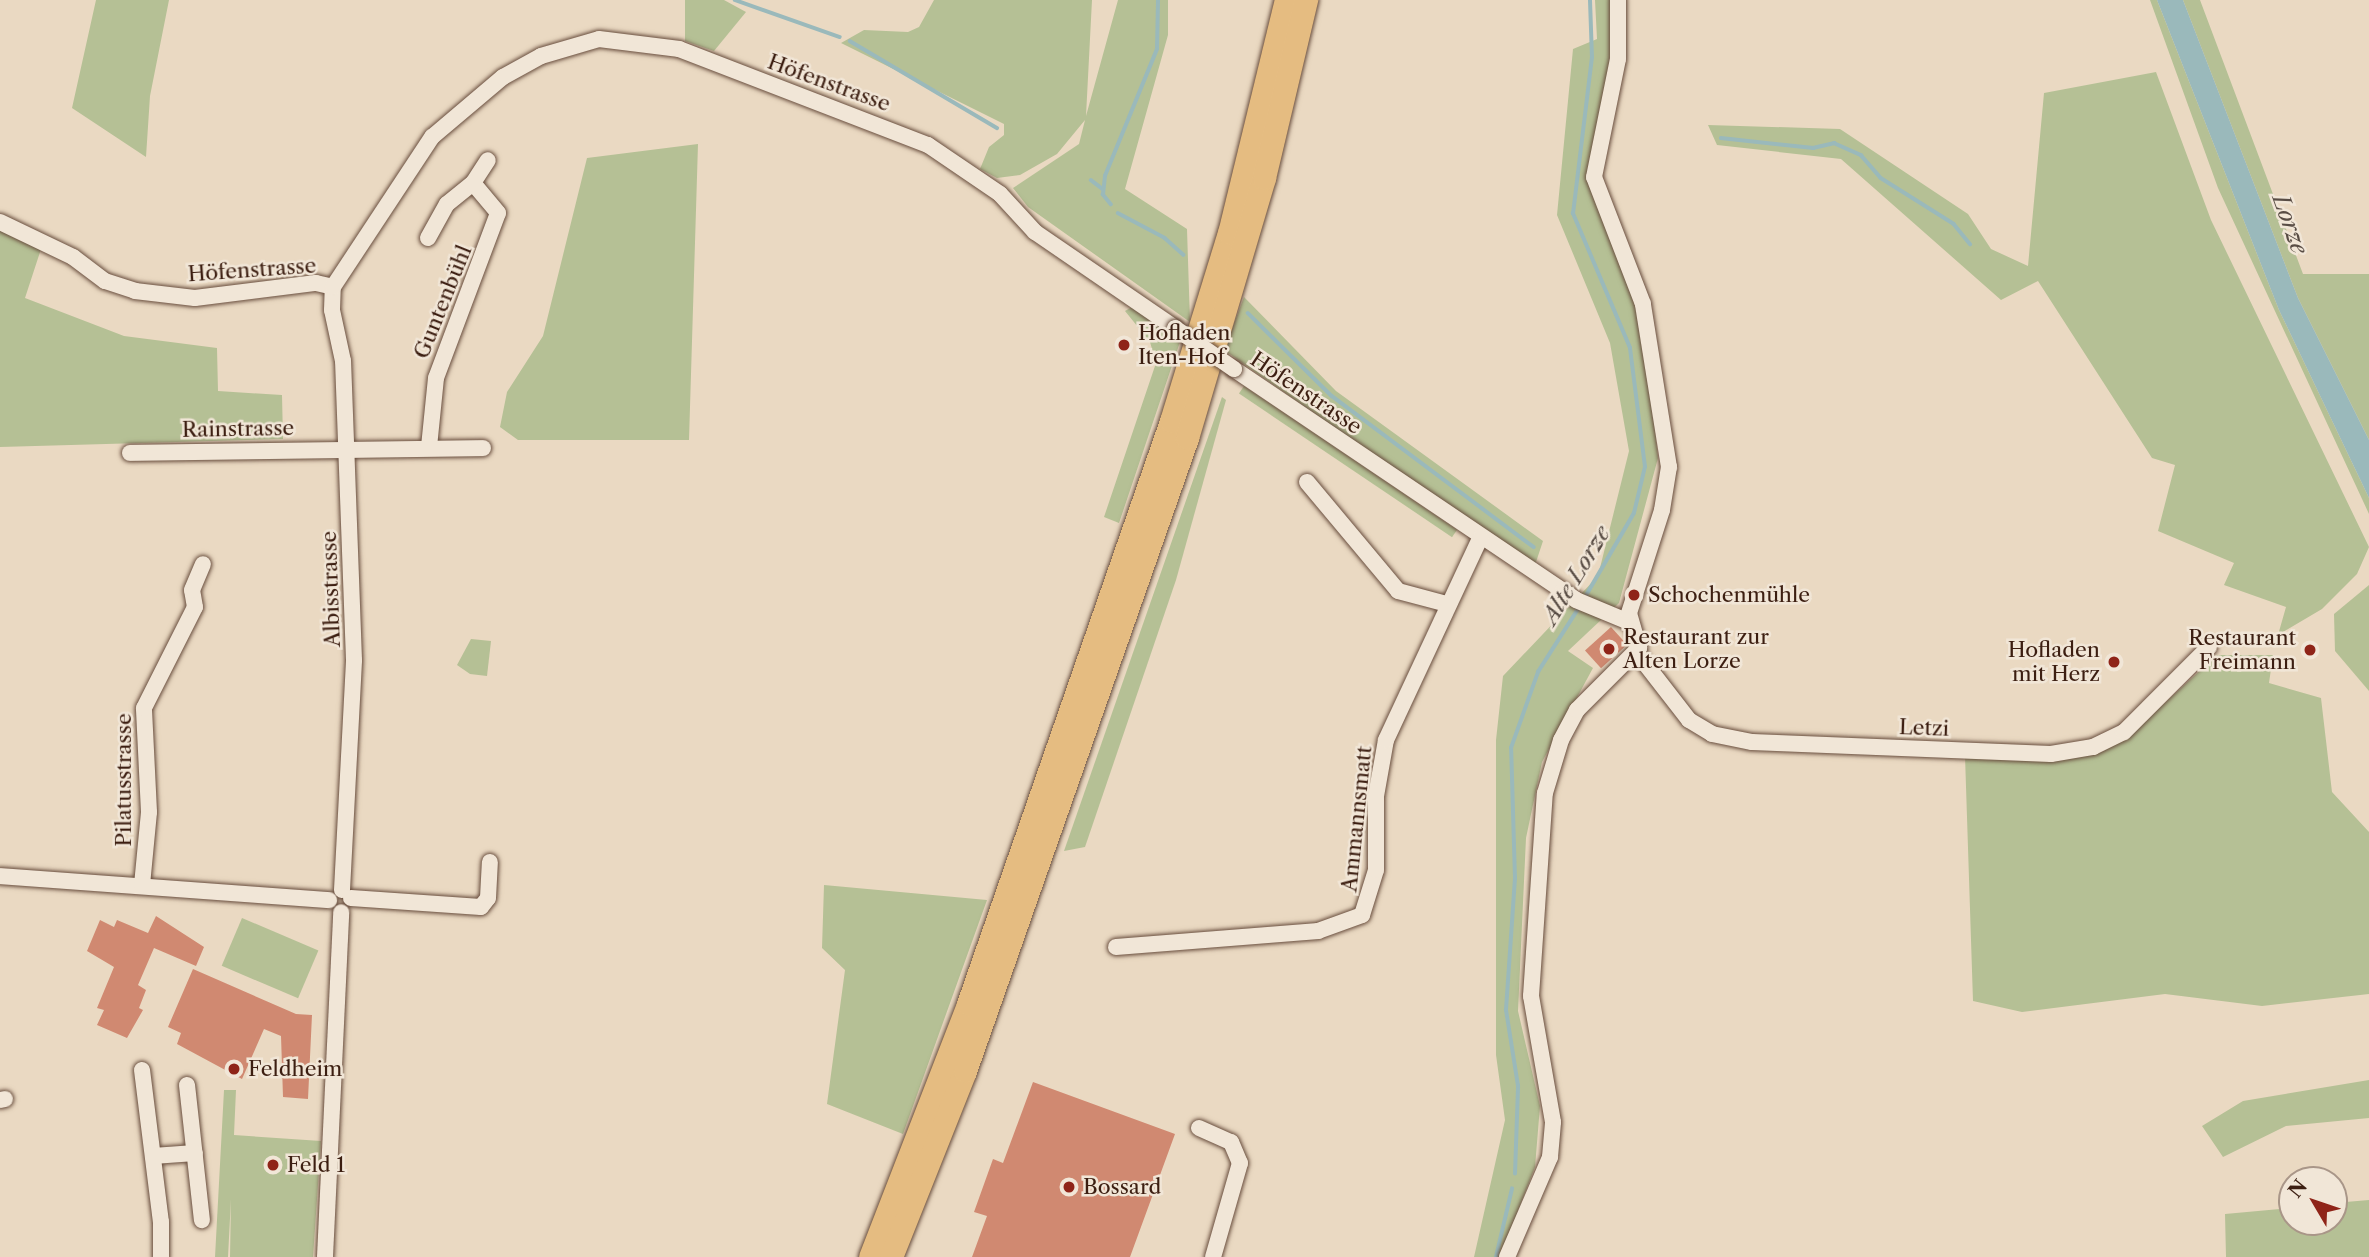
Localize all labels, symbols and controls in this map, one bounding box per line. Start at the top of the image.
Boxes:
street label: Höfenstrasse [764,49,894,117]
water label: Lorze [2266,190,2314,258]
street label: Guntenbühl [409,242,477,362]
street label: Höfenstrasse [187,253,317,287]
place label: Hofladen Iten-Hof [1138,320,1230,370]
marker: Hofladen Iten-Hof [1116,337,1132,353]
street label: Höfenstrasse [1246,347,1366,439]
street label: Rainstrasse [182,415,294,443]
water label: Alte Lorze [1536,521,1616,629]
street label: Albisstrasse [316,530,346,648]
place label: Schochenmühle [1648,582,1810,608]
marker: Schochenmühle [1626,587,1642,603]
place label: Restaurant zur Alten Lorze [1623,624,1769,674]
place label: Restaurant Freimann [2188,625,2296,675]
place label: Hofladen mit Herz [2008,637,2100,687]
marker: Restaurant zur Alten Lorze [1601,641,1617,657]
marker: Restaurant Freimann [2302,642,2318,658]
marker: Hofladen mit Herz [2106,654,2122,670]
street label: Pilatusstrasse [111,713,137,847]
street label: Letzi [1898,715,1950,741]
street label: Ammannsmatt [1337,745,1377,893]
place label: Feldheim [248,1056,342,1082]
marker: Feldheim [226,1061,242,1077]
place label: Feld 1 [287,1152,345,1178]
marker: Feld 1 [265,1157,281,1173]
north arrow [2278,1166,2348,1236]
place label: Bossard [1083,1174,1161,1200]
text: N [2284,1175,2312,1202]
marker: Bossard [1061,1179,1077,1195]

